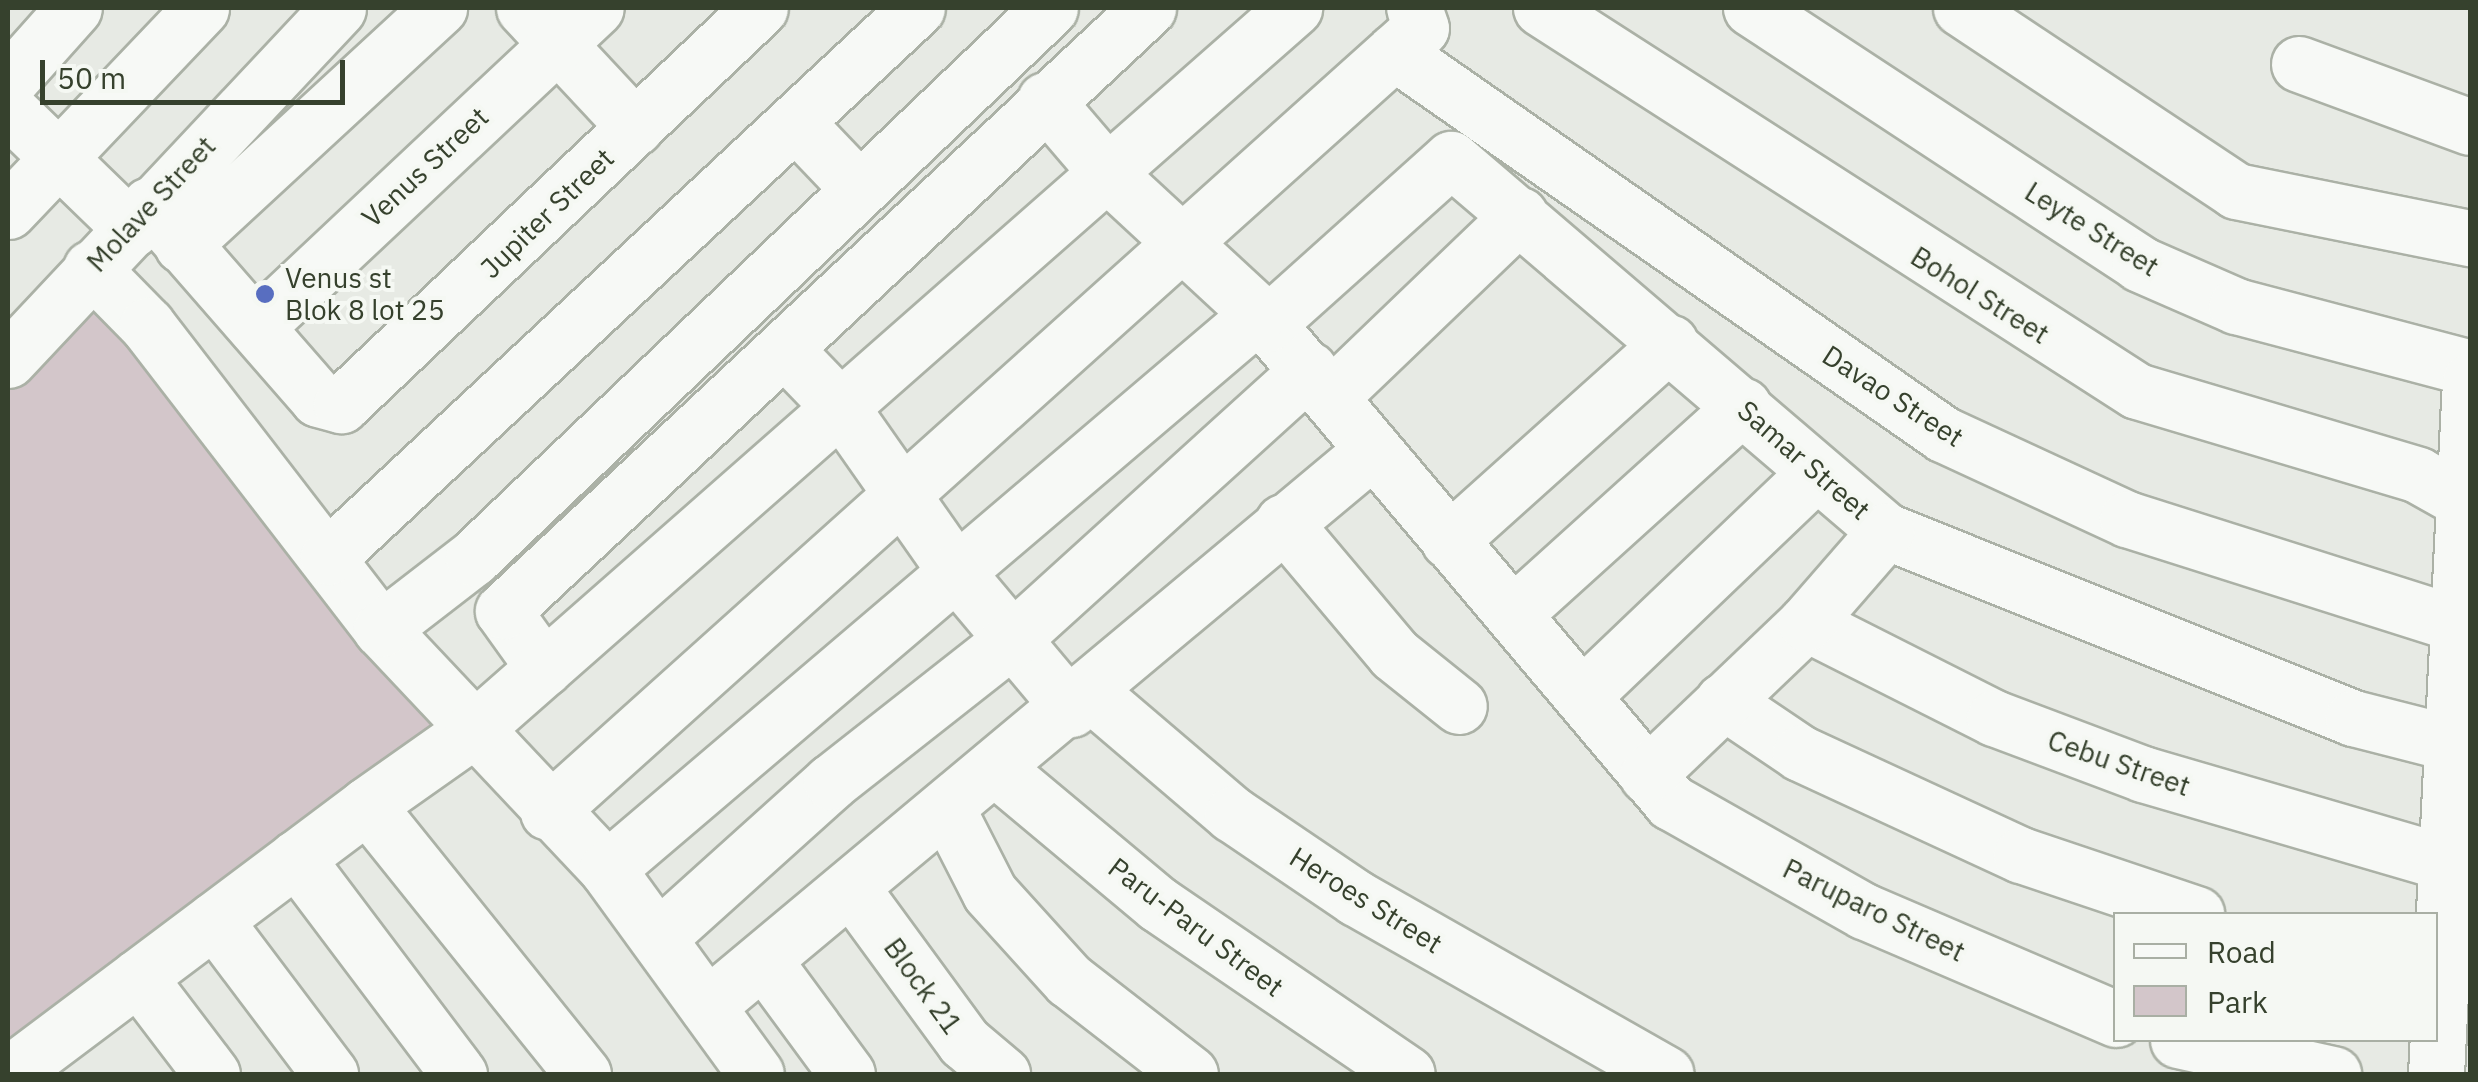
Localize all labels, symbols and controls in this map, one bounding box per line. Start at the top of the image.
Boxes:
scale bar [45,40,350,102]
text: 50 m [57,58,126,97]
street label: Venus Street [355,100,495,234]
street label: Molave Street [80,129,222,279]
street label: Jupiter Street [473,141,621,285]
street label: Leyte Street [2019,175,2165,283]
street label: Bohol Street [1905,239,2055,351]
place label: Venus st Blok 8 lot 25 [285,261,445,327]
marker: Venus st Blok 8 lot 25 [254,283,276,305]
street label: Davao Street [1816,338,1970,454]
street label: Samar Street [1731,393,1877,527]
street label: Cebu Street [2043,723,2195,803]
street label: Heroes Street [1284,840,1448,960]
street label: Paru-Paru Street [1102,850,1290,1004]
street label: Paruparo Street [1778,851,1970,969]
legend [2113,912,2438,1042]
street label: Block 21 [877,931,969,1041]
text: Road [2207,932,2276,971]
text: Park [2207,982,2268,1021]

